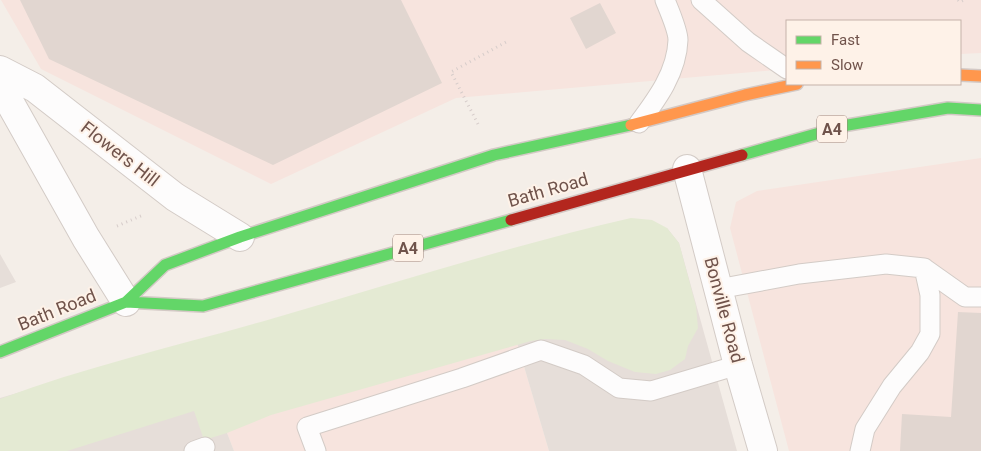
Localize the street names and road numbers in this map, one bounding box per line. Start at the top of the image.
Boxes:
road number: A4 [817,116,847,142]
street label: Flowers Hill [77,117,164,191]
street label: Bath Road [505,168,590,211]
road number: A4 [393,234,423,262]
street label: Bonville Road [700,255,749,365]
street label: Bath Road [15,284,99,335]

